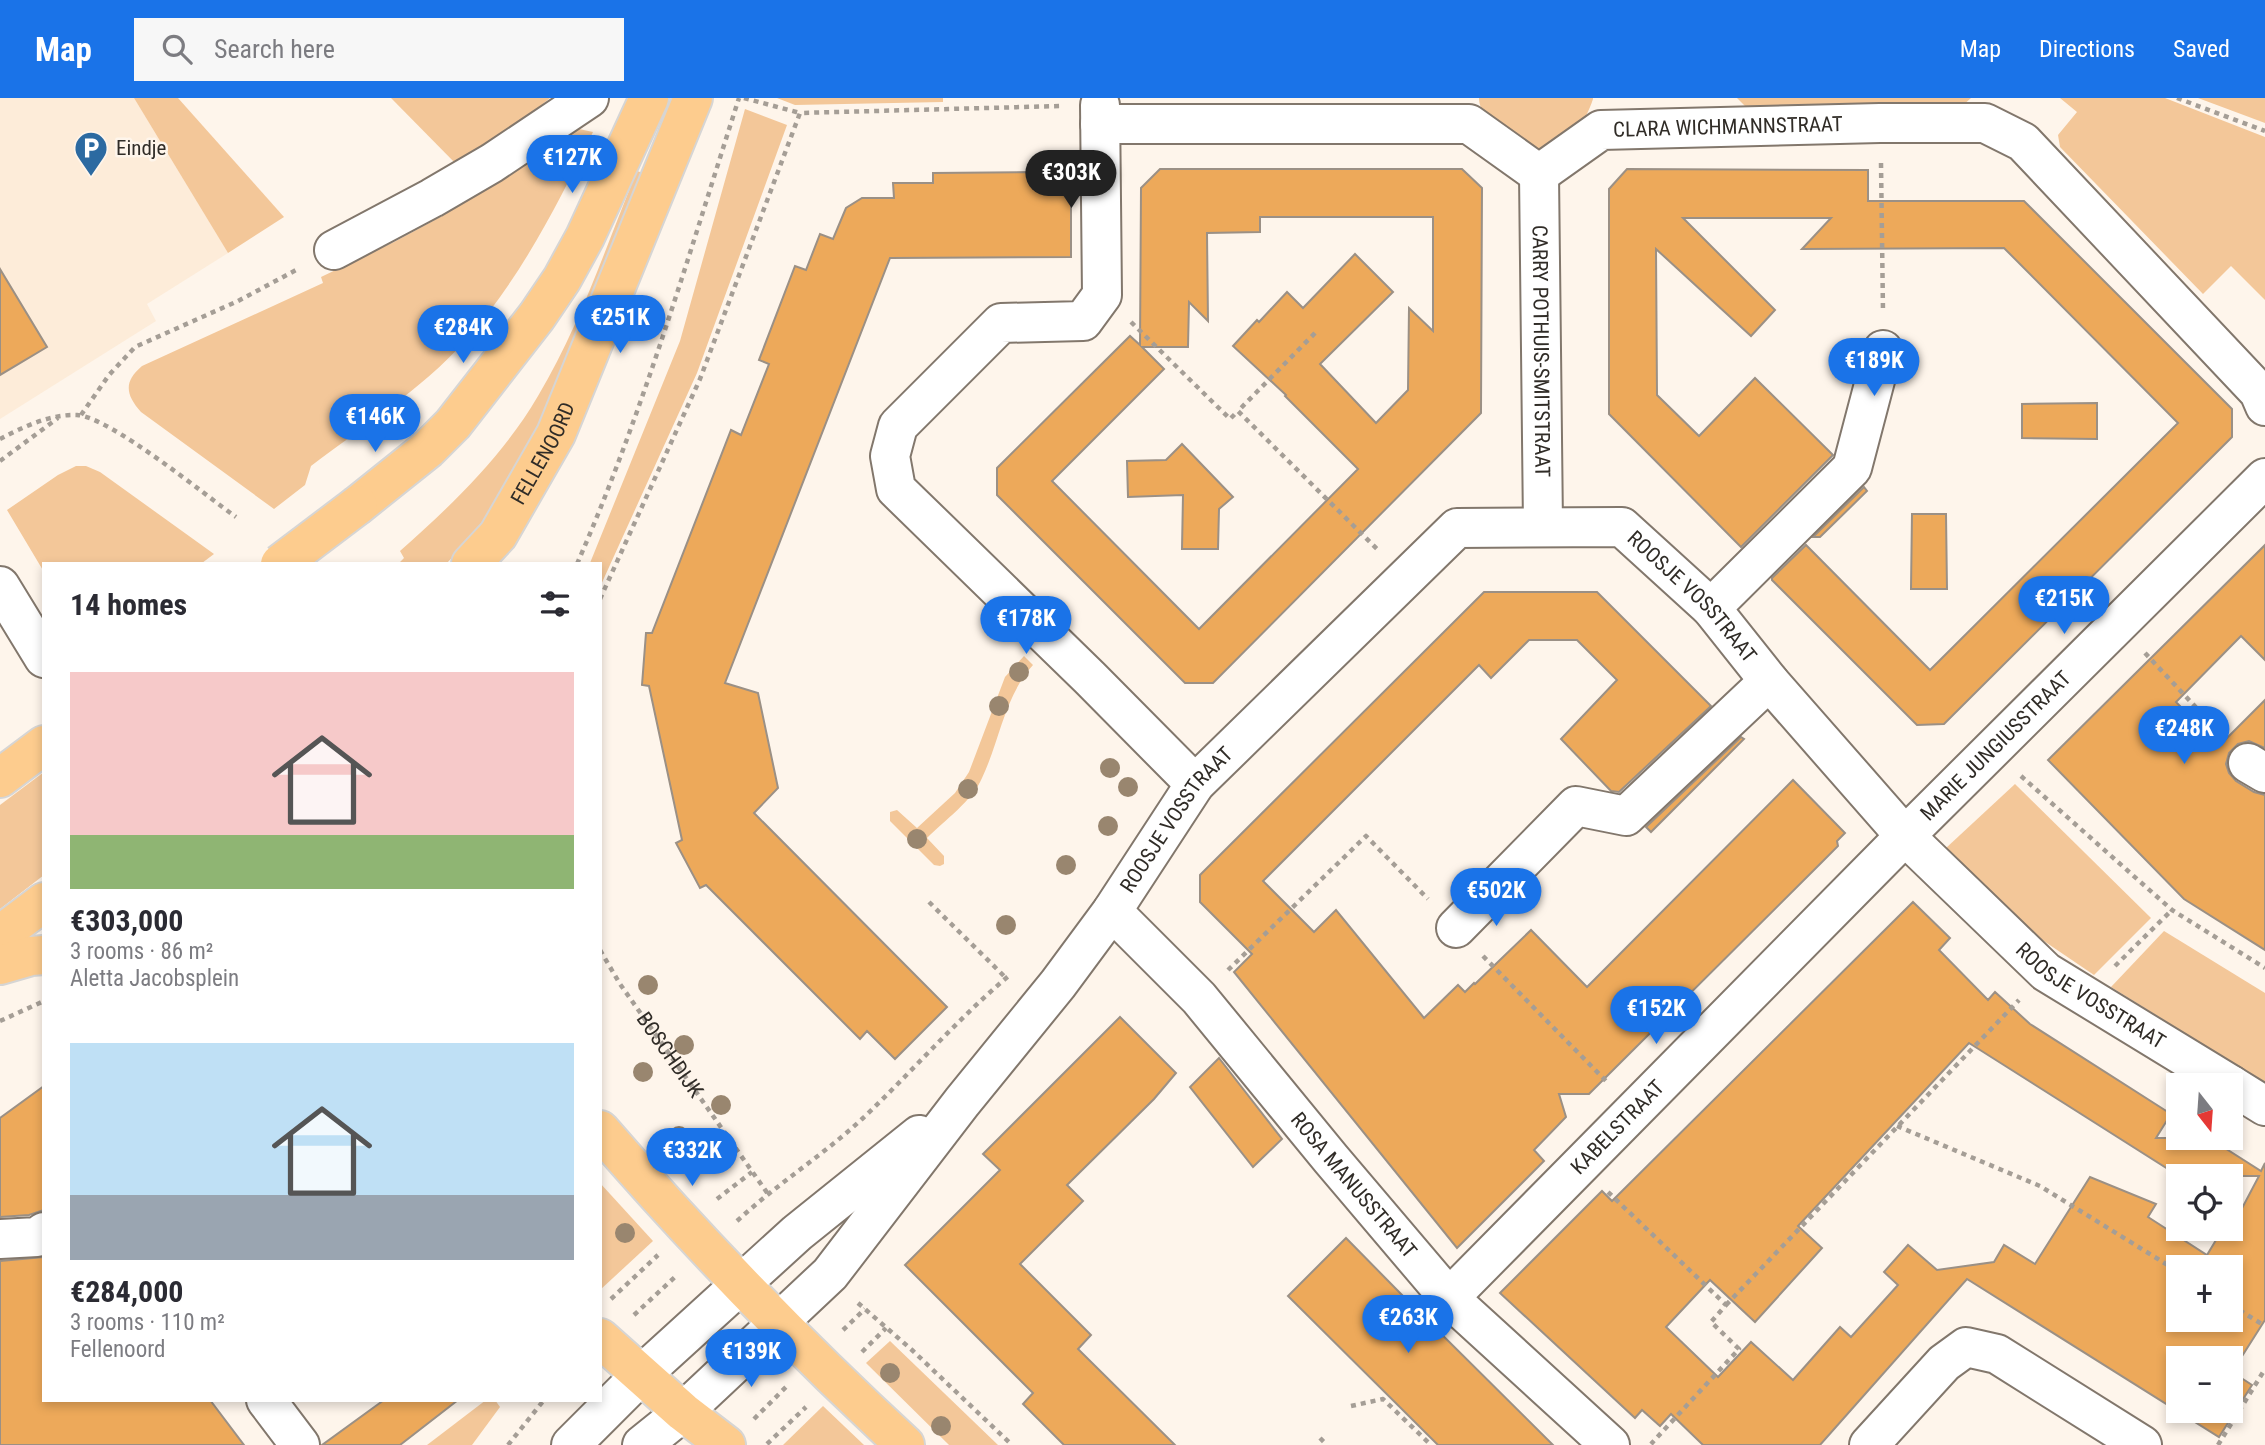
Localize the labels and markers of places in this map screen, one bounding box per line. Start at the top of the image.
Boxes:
parking icon: Eindje [72,129,110,178]
place label: Eindje [116,136,167,160]
pin: €127K [523,136,621,195]
pin: €303K [1022,150,1120,210]
pin: €251K [571,296,669,355]
pin: €284K [414,306,512,365]
pin: €189K [1825,338,1923,398]
pin: €146K [326,394,424,454]
pin: €215K [2015,576,2113,636]
pin: €178K [977,596,1075,656]
pin: €248K [2135,706,2233,766]
pin: €502K [1447,868,1545,928]
pin: €152K [1607,986,1705,1046]
pin: €332K [643,1128,741,1188]
pin: €263K [1359,1296,1457,1355]
pin: €139K [702,1330,800,1389]

